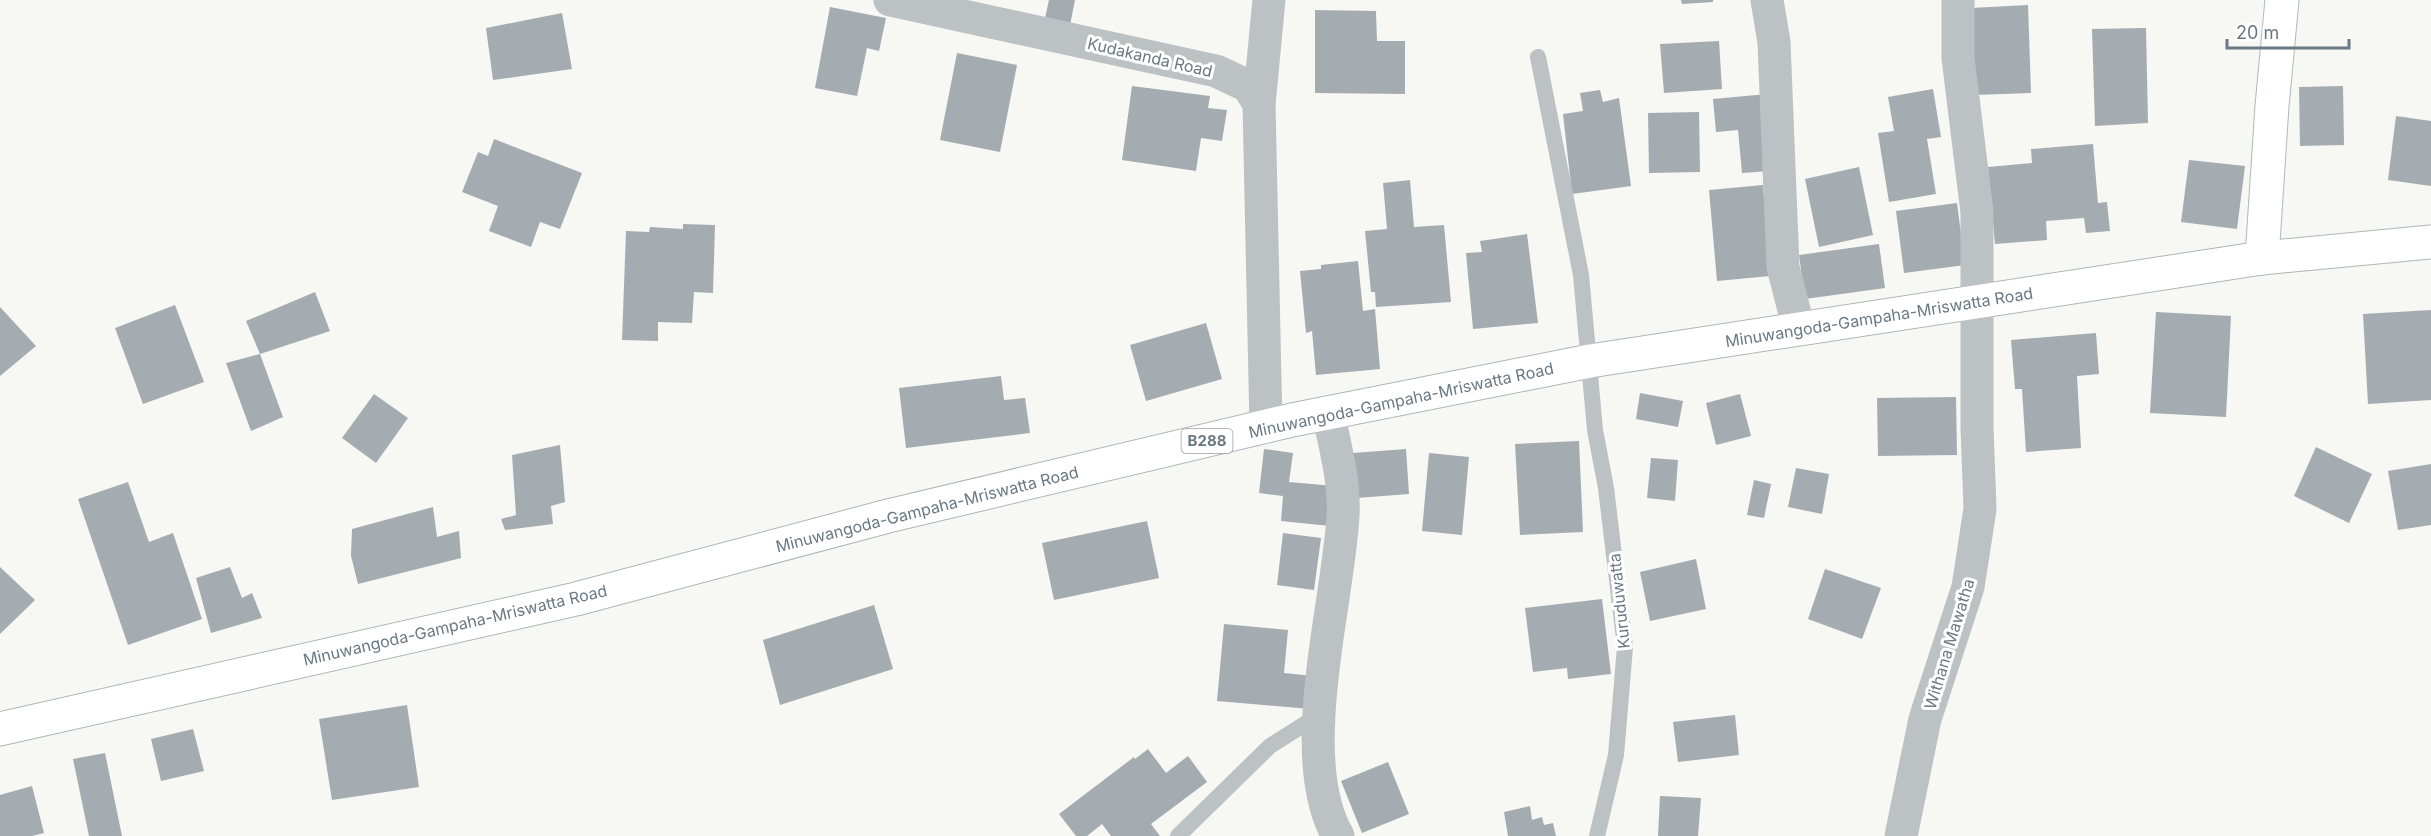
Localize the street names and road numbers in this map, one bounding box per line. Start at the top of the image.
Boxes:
street label: Kudakanda Road [1086,33,1214,81]
street label: Minuwangoda-Gampaha-Mriswatta Road [1724,283,2034,351]
street label: Minuwangoda-Gampaha-Mriswatta Road [1247,358,1555,442]
road number: B288 [1182,429,1232,453]
street label: Minuwangoda-Gampaha-Mriswatta Road [774,462,1080,556]
street label: Kuruduwatta [1604,552,1634,650]
street label: Withana Mawatha [1920,576,1978,712]
street label: Minuwangoda-Gampaha-Mriswatta Road [301,580,609,670]

